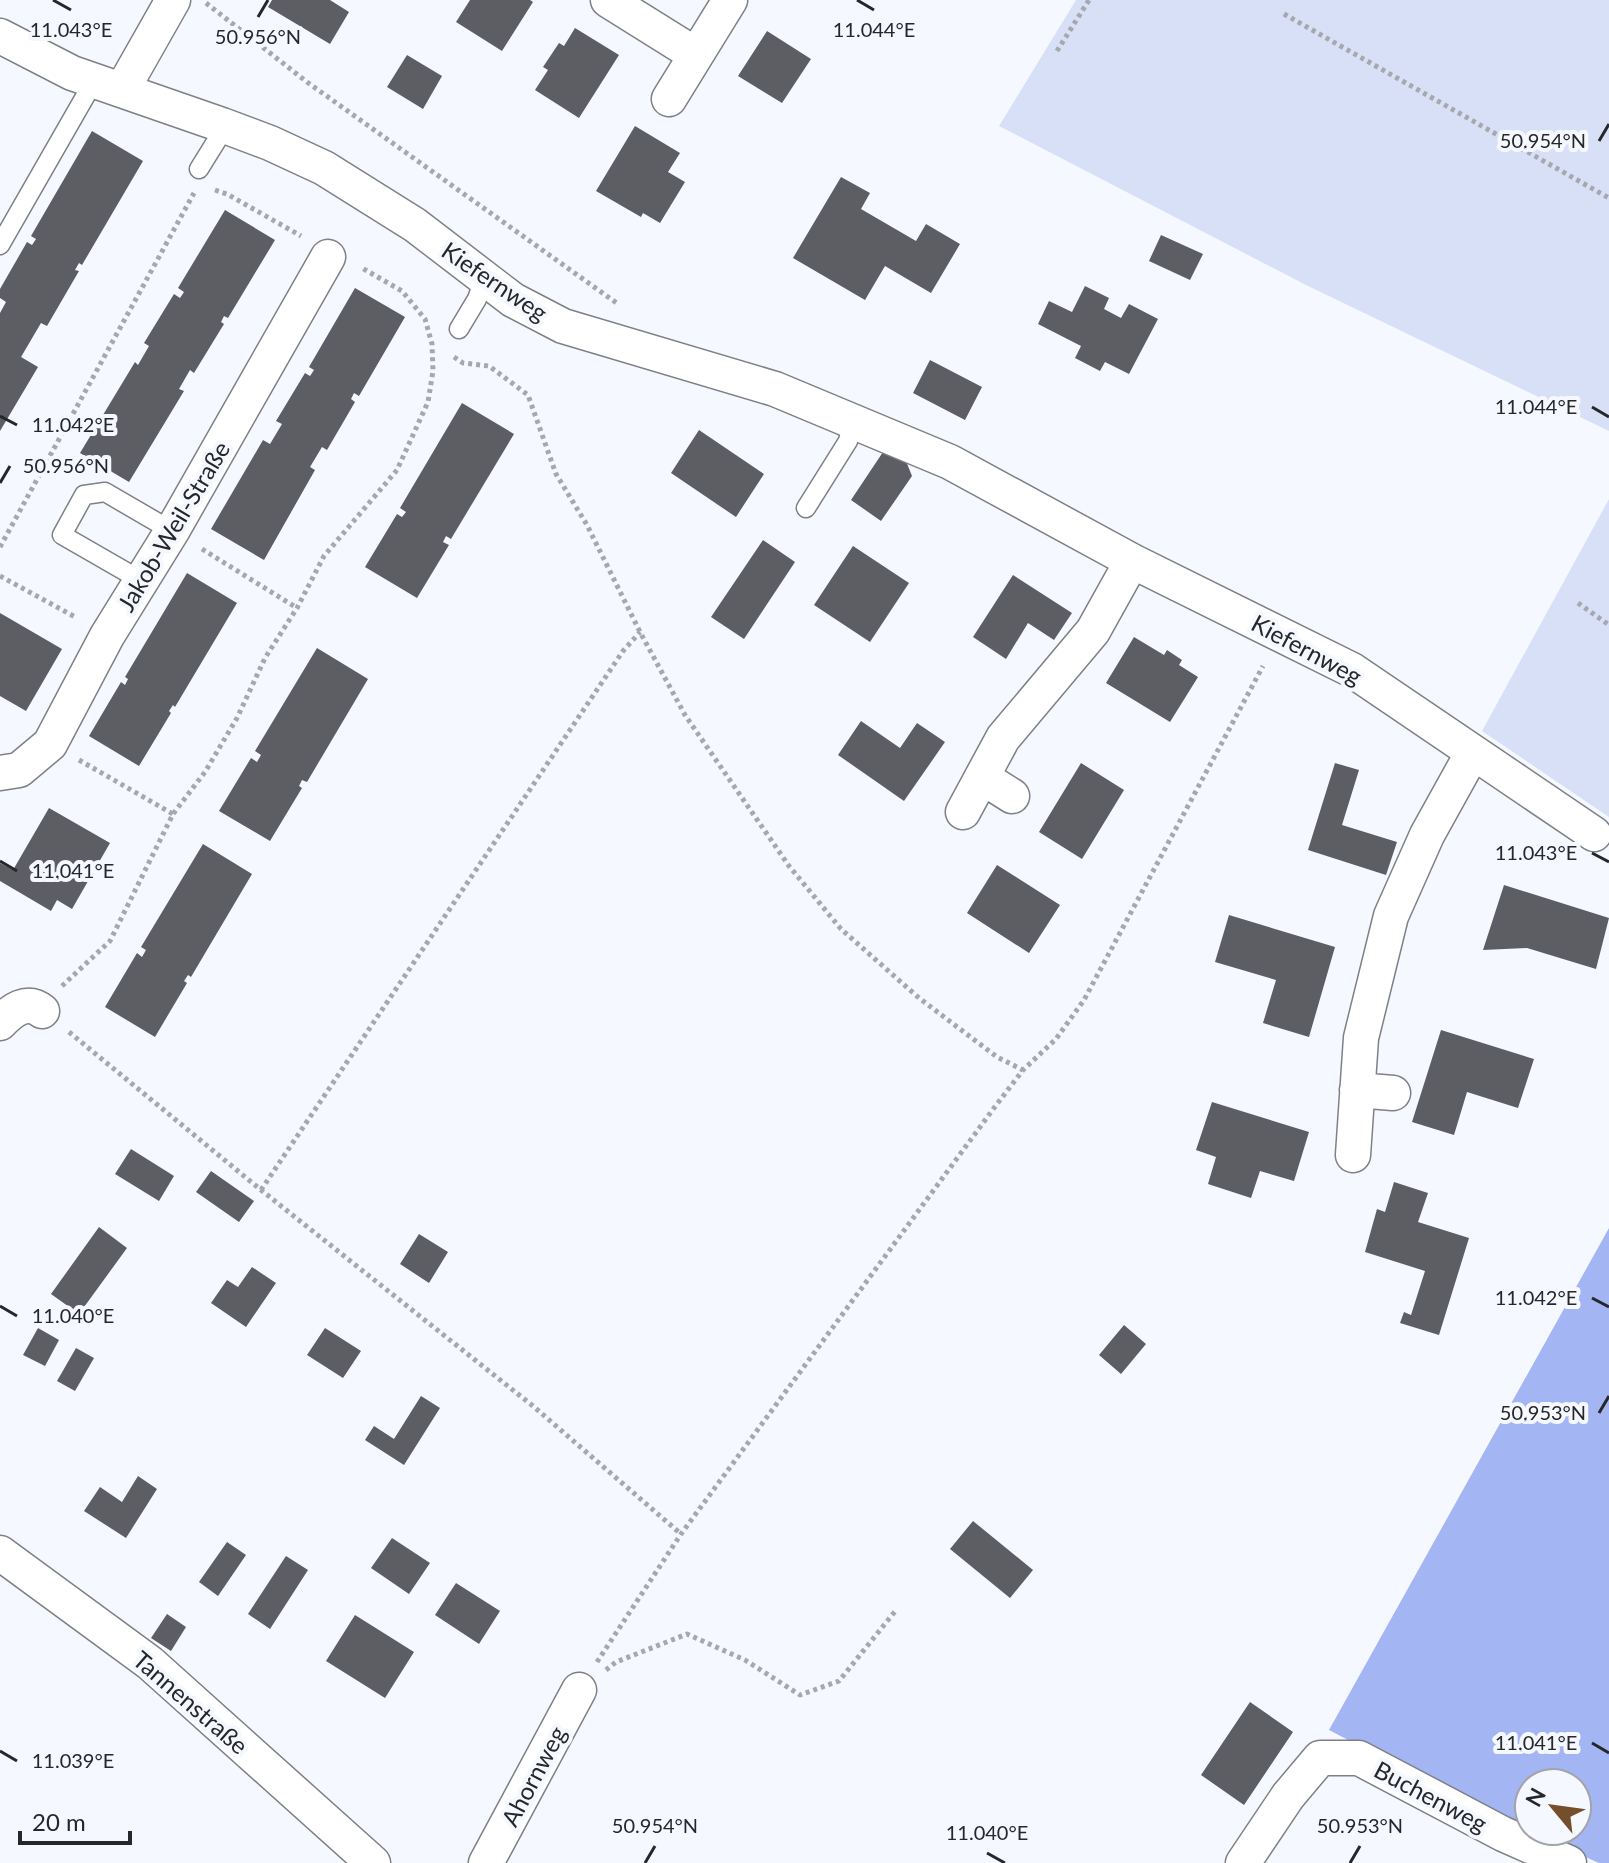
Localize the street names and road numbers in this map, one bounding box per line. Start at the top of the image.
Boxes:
street label: Kiefernweg [437,235,553,327]
street label: Jakob-Weil-Straße [111,436,235,616]
street label: Kiefernweg [1247,608,1367,690]
street label: Tannenstraße [128,1644,254,1760]
street label: Ahornweg [495,1721,571,1831]
street label: Buchenweg [1370,1754,1492,1838]

